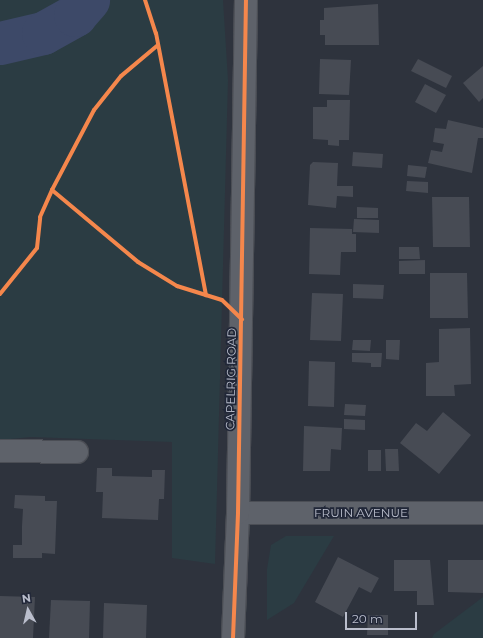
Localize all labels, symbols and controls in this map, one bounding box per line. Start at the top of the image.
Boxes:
street label: CAPELRIG ROAD [223,328,239,430]
street label: FRUIN AVENUE [314,506,408,520]
north arrow [8,590,48,630]
text: N [21,591,32,606]
scale bar [347,604,419,630]
text: 20 m [352,611,383,626]

